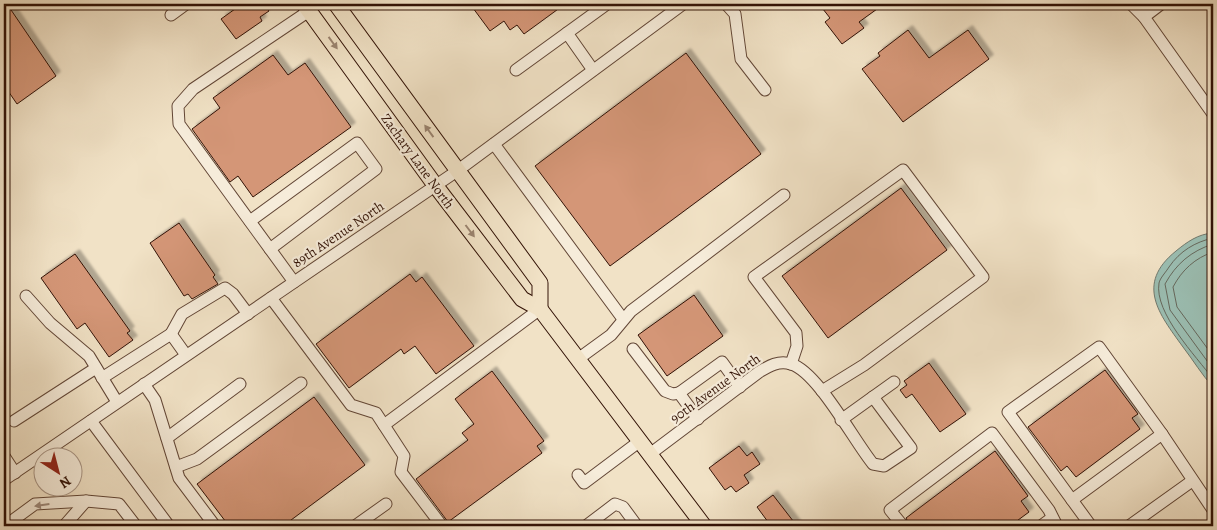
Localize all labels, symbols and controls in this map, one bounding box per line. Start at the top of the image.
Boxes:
one-way arrow [328,36,338,50]
street label: Zachary Lane North [377,110,459,213]
one-way arrow [424,124,434,138]
street label: 89th Avenue North [289,196,388,272]
one-way arrow [465,224,475,238]
street label: 90th Avenue North [666,349,765,428]
north arrow [32,448,82,498]
text: N [56,471,75,493]
one-way arrow [34,501,50,509]

